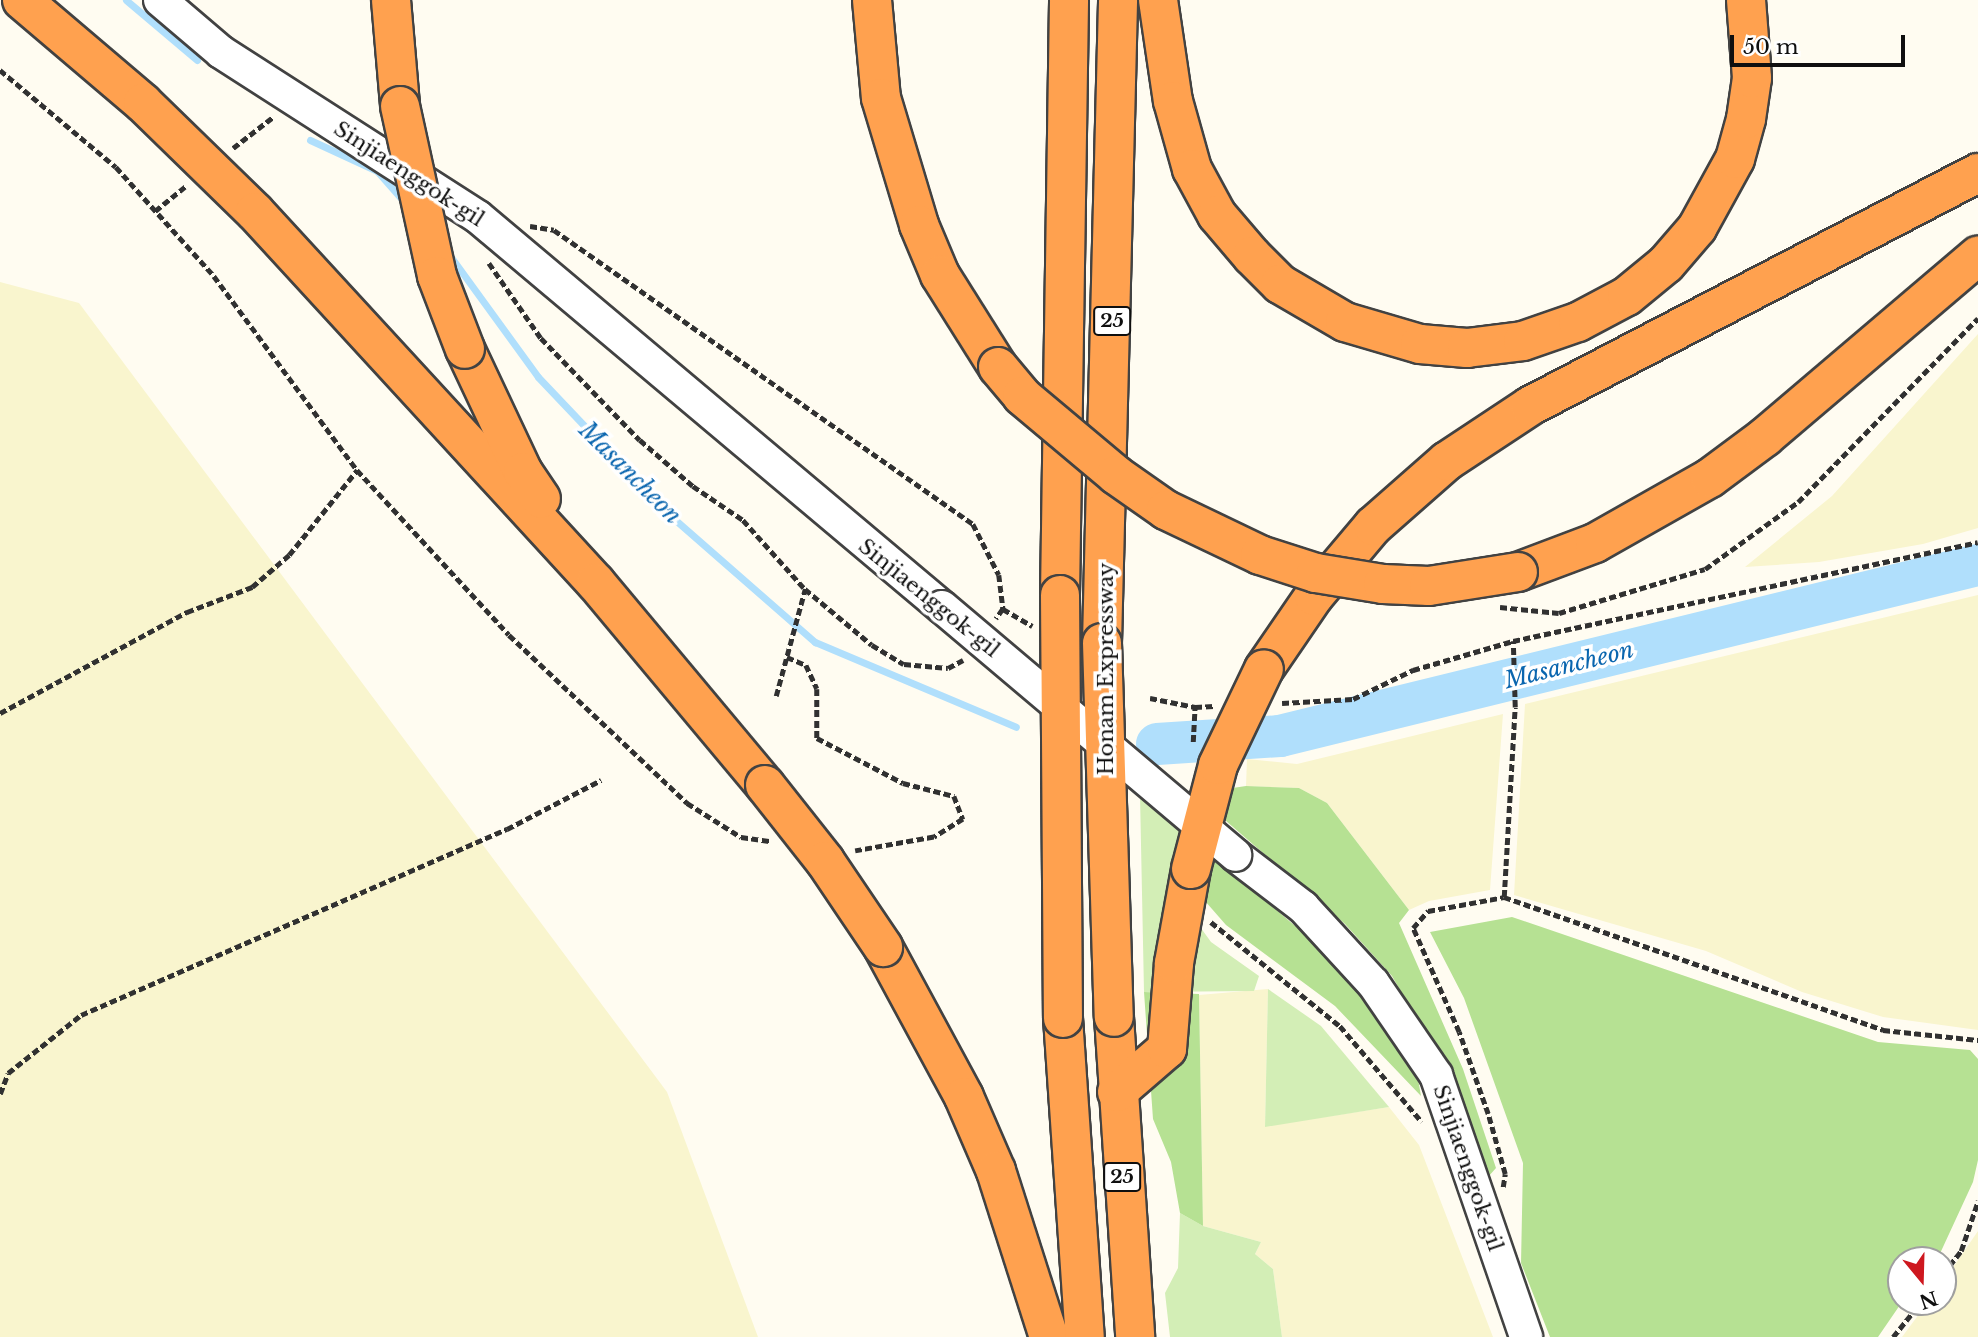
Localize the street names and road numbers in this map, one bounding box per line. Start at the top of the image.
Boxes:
street label: Sinjiaenggok-gil [329,116,489,232]
road number: 25 [1093,306,1131,336]
street label: Sinjiaenggok-gil [853,533,1005,663]
street label: Honam Expressway [1093,563,1119,775]
street label: Sinjiaenggok-gil [1428,1082,1508,1254]
road number: 25 [1103,1162,1141,1192]

